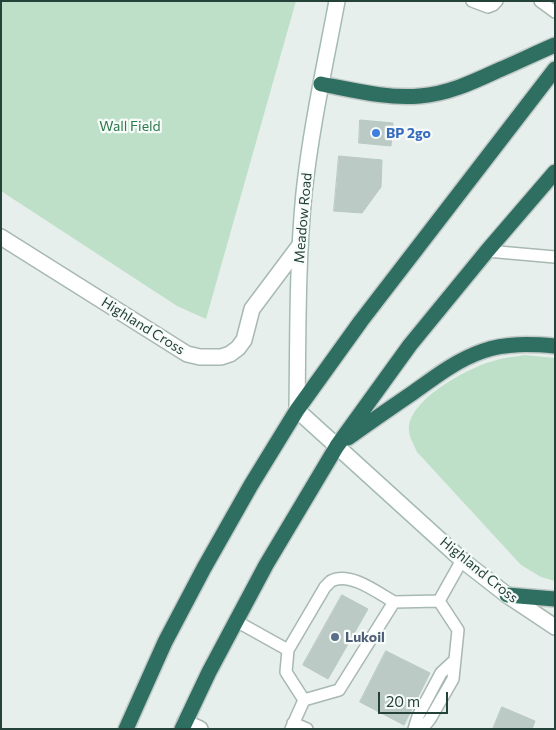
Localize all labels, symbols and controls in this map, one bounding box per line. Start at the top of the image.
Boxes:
park label: Wall Field [99,118,161,134]
place label: BP 2go [386,125,431,141]
marker: BP 2go [370,127,382,139]
street label: Meadow Road [291,172,315,264]
street label: Highland Cross [98,294,188,358]
street label: Highland Cross [437,533,521,607]
place label: Lukoil [345,629,385,645]
marker: Lukoil [329,631,341,643]
scale bar [381,682,451,714]
text: 20 m [386,692,420,710]

